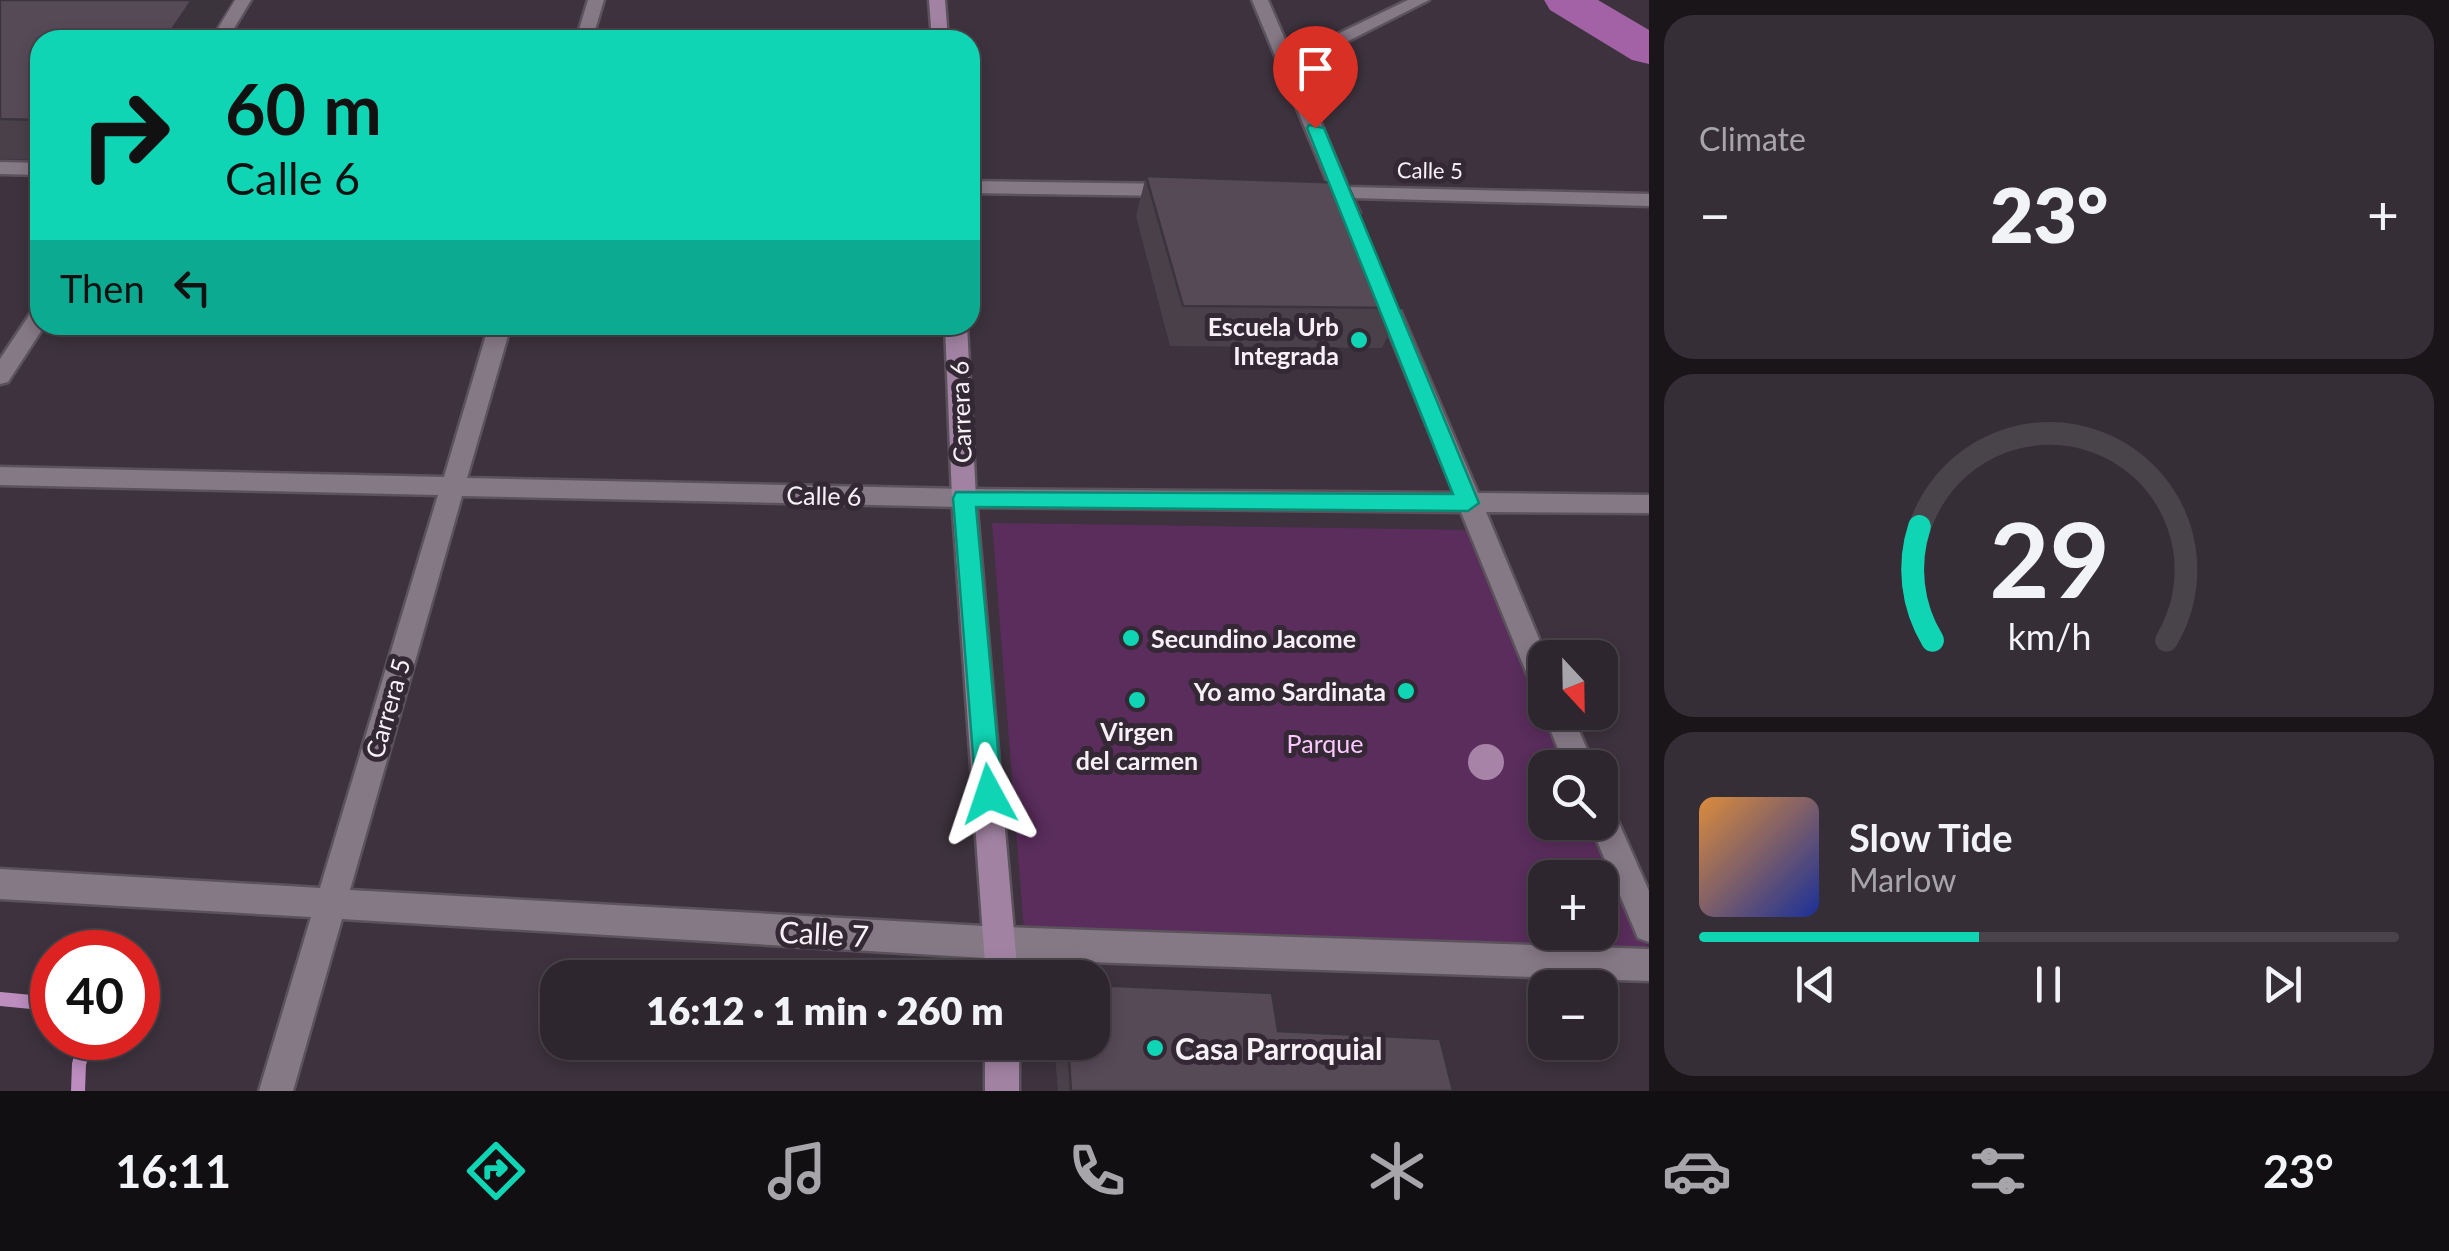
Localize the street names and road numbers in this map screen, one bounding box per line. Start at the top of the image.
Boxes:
street label: Calle 5 [1397,156,1463,184]
street label: Carrera 6 [943,360,977,464]
street label: Calle 6 [786,479,862,511]
street label: Carrera 5 [358,655,416,761]
street label: Calle 7 [778,913,870,953]

